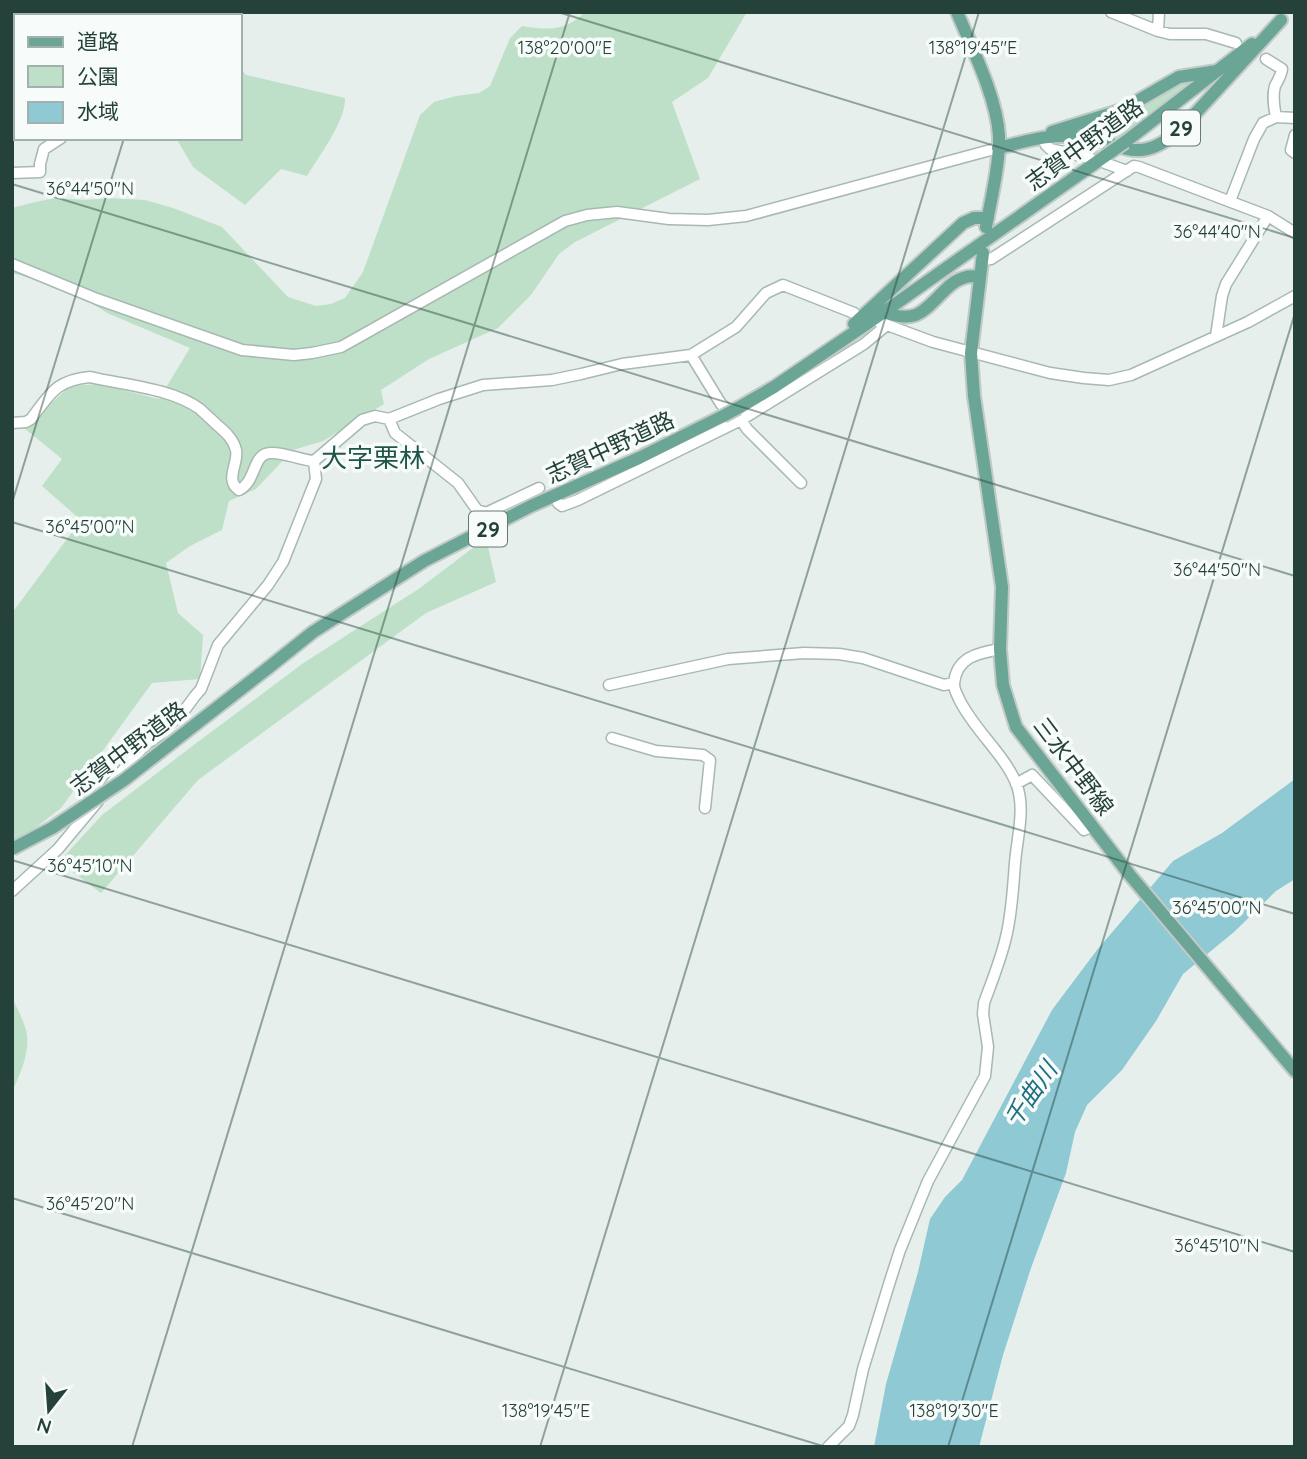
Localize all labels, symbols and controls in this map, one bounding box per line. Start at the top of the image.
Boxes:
legend [14,14,242,140]
text: 道路 [77,28,119,54]
text: 138°20'00"E [518,36,612,59]
text: 138°19'45"E [929,36,1017,59]
text: 公園 [77,63,119,89]
street label: 志賀中野道路 [1020,92,1148,196]
text: 水域 [77,98,119,124]
road number: 29 [1162,110,1200,146]
text: 36°44'50"N [46,177,134,200]
text: 36°44'40"N [1173,220,1261,243]
street label: 志賀中野道路 [541,405,679,489]
district label: 大字栗林 [321,441,425,474]
road number: 29 [469,512,507,546]
text: 36°45'00"N [45,515,135,538]
text: 36°44'50"N [1173,558,1261,581]
street label: 志賀中野道路 [64,695,192,801]
street label: 三水中野線 [1028,711,1120,821]
text: 36°45'10"N [47,854,133,877]
text: 36°45'00"N [1172,896,1262,919]
water label: 千曲川 [997,1053,1065,1132]
text: 36°45'20"N [46,1192,134,1215]
text: 36°45'10"N [1174,1234,1260,1257]
north arrow [14,1375,84,1445]
text: 138°19'45"E [502,1399,590,1422]
text: 138°19'30"E [909,1399,999,1422]
text: N [34,1413,54,1440]

